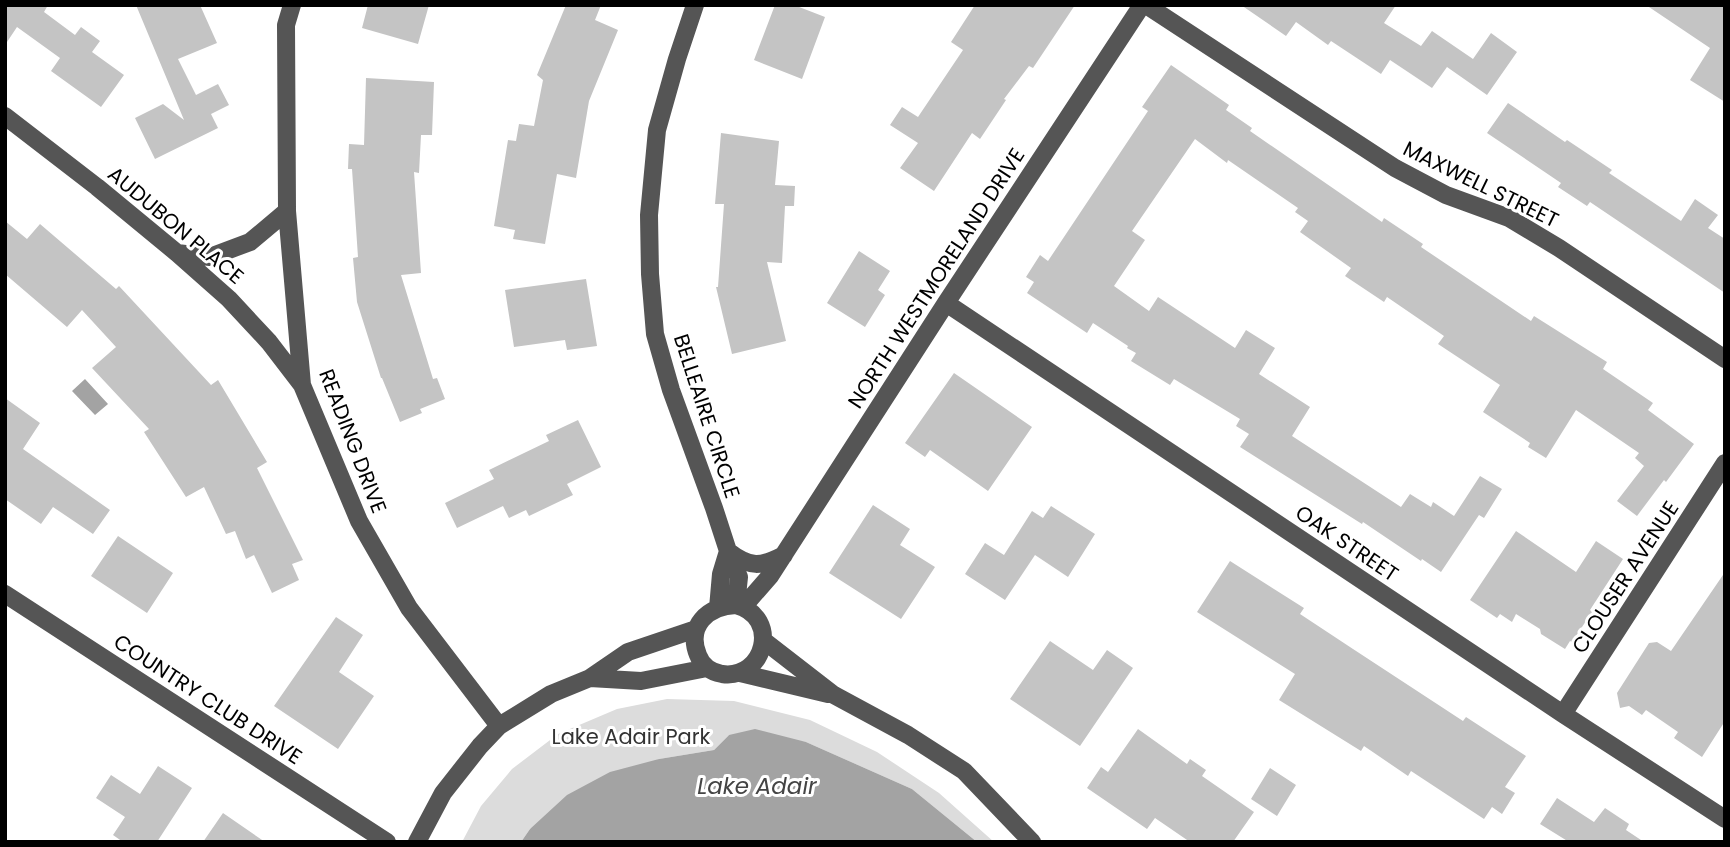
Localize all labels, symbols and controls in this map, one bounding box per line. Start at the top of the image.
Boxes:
street label: MAXWELL STREET [1398,134,1564,234]
street label: NORTH WESTMORELAND DRIVE [841,142,1031,414]
street label: AUDUBON PLACE [102,159,250,291]
street label: BELLEAIRE CIRCLE [667,330,747,502]
street label: READING DRIVE [312,365,394,517]
street label: CLOUSER AVENUE [1565,495,1685,659]
street label: OAK STREET [1290,498,1404,588]
street label: COUNTRY CLUB DRIVE [108,627,308,771]
park label: Lake Adair Park [552,722,711,751]
water label: Lake Adair [697,770,818,802]

